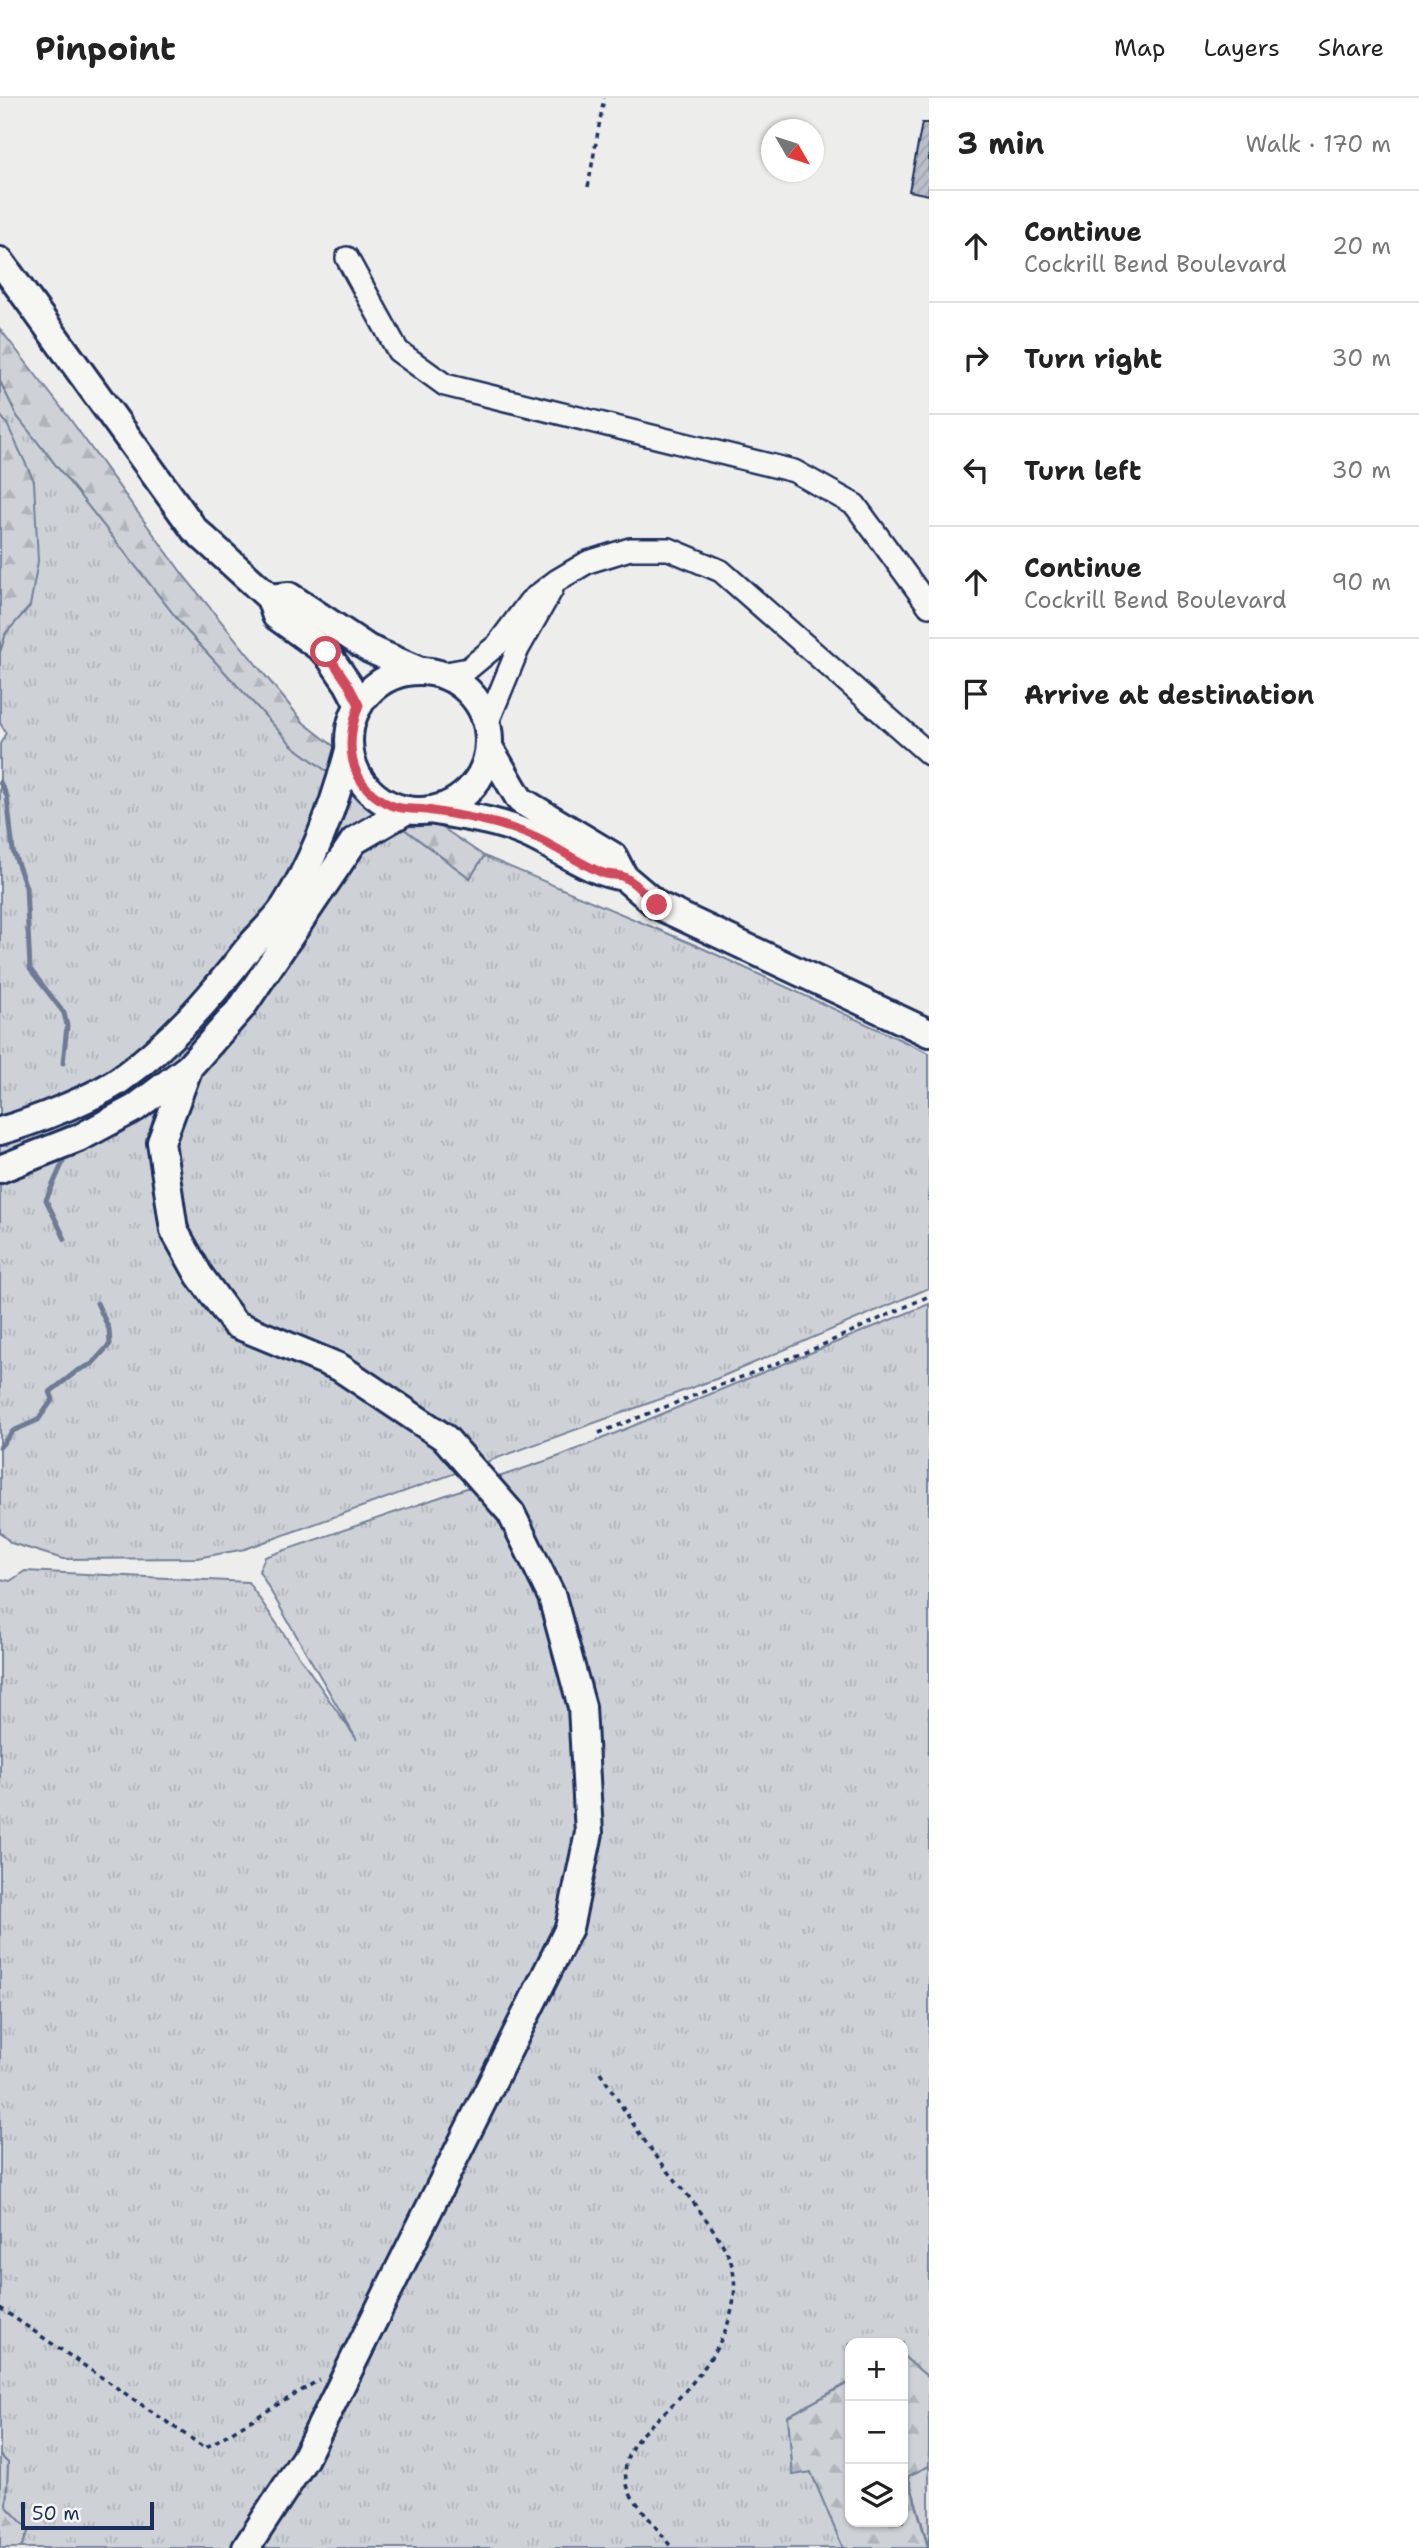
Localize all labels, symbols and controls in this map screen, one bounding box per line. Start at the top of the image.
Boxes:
text: Pinpoint [35,26,176,71]
text: Map [1114,32,1165,64]
text: Layers [1203,32,1280,64]
text: Share [1318,32,1384,64]
north arrow [761,119,824,182]
text: 3 min [957,123,1044,164]
text: Walk · 170 m [1246,129,1391,159]
text: Continue [1024,214,1142,249]
icon: ahead [957,227,995,265]
text: 20 m [1332,231,1391,261]
text: Cockrill Bend Boulevard [1024,249,1287,279]
icon: right [957,339,995,377]
text: Turn right [1024,341,1162,376]
text: 30 m [1332,343,1391,373]
icon: left [957,451,995,489]
text: Turn left [1024,453,1141,488]
text: 30 m [1332,455,1391,485]
text: Continue [1024,550,1142,585]
icon: ahead [957,563,995,601]
text: 90 m [1331,567,1391,597]
text: Cockrill Bend Boulevard [1024,585,1287,615]
route start [310,636,341,667]
icon: arrive [957,675,995,713]
text: Arrive at destination [1024,677,1314,712]
route end [641,889,672,920]
map controls [845,2338,908,2527]
button: + [845,2338,908,2401]
button: − [845,2401,908,2464]
button: layers [845,2464,908,2527]
scale bar [21,2499,154,2531]
text: 50 m [32,2501,80,2526]

